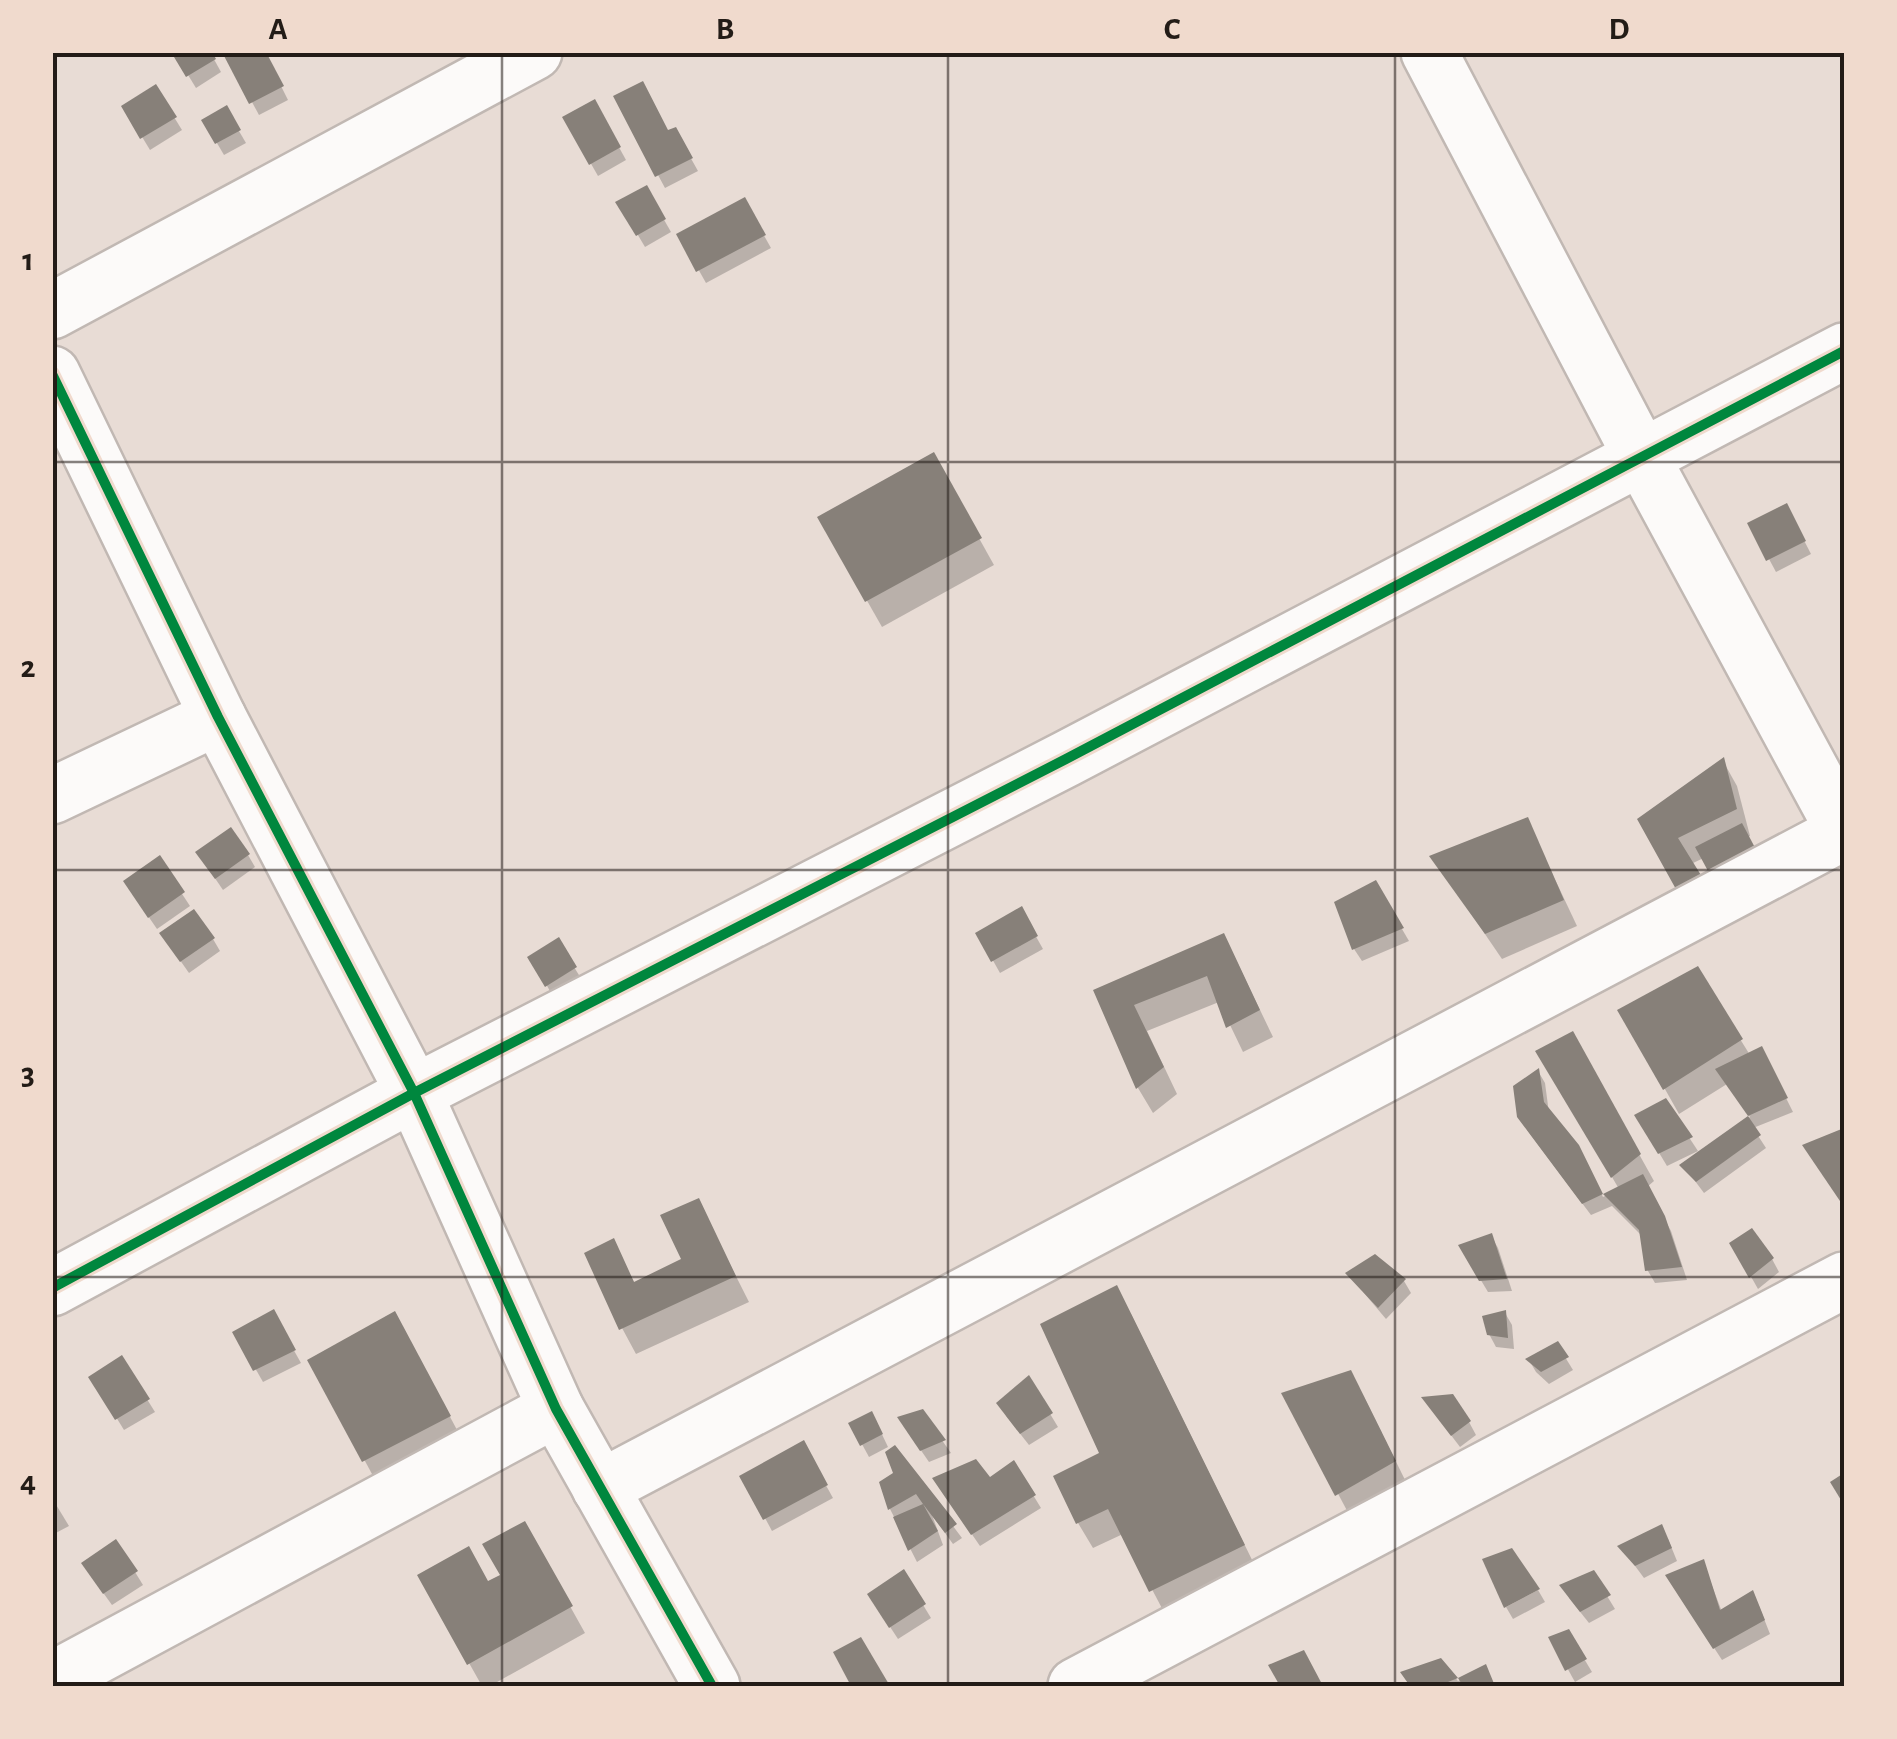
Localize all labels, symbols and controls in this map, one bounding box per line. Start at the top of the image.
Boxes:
text: A [268,13,288,45]
text: B [716,13,734,45]
text: C [1164,13,1181,45]
text: D [1609,13,1630,45]
text: 1 [22,244,34,276]
text: 2 [20,651,36,683]
text: 3 [21,1058,35,1090]
text: 4 [20,1466,36,1498]

